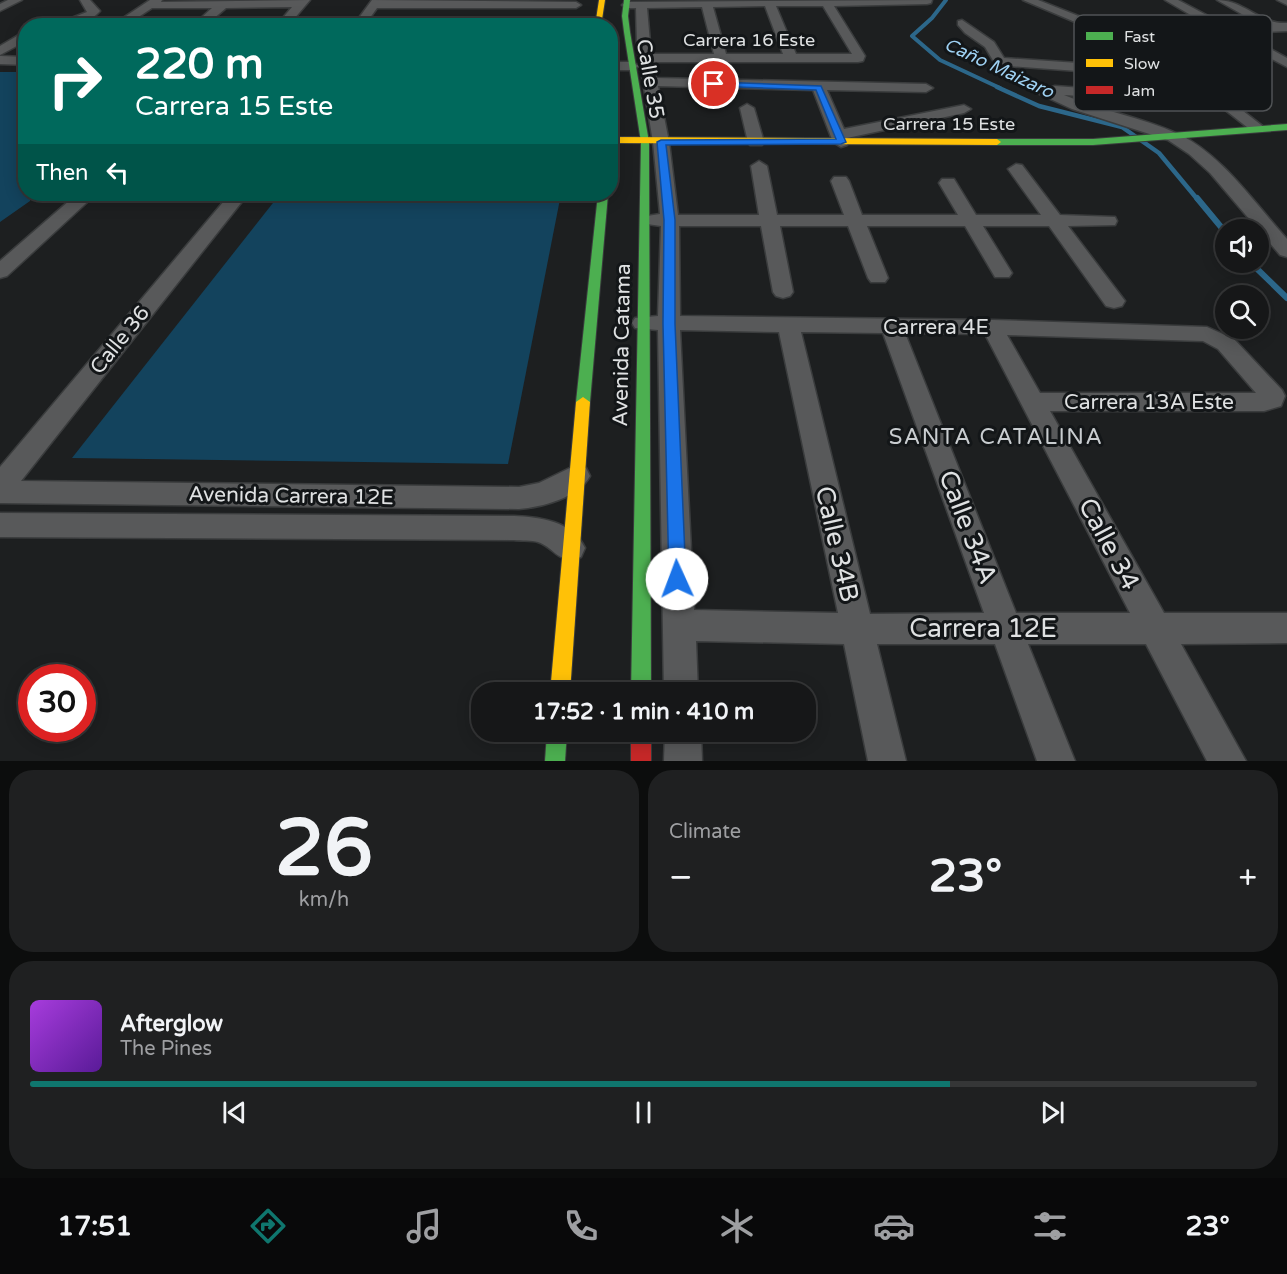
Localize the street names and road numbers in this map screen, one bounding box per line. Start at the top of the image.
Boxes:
street label: Carrera 16 Este [683,29,815,51]
street label: Calle 35 [631,37,669,121]
street label: Carrera 15 Este [883,113,1015,135]
street label: Avenida Catama [608,263,636,427]
street label: Calle 36 [85,301,155,379]
street label: Carrera 4E [883,315,989,340]
street label: Carrera 13A Este [1064,390,1234,415]
street label: Calle 34A [932,466,1004,588]
street label: Avenida Carrera 12E [188,482,394,510]
street label: Calle 34B [809,483,865,605]
street label: Calle 34 [1072,493,1146,595]
street label: Carrera 12E [909,613,1057,644]

